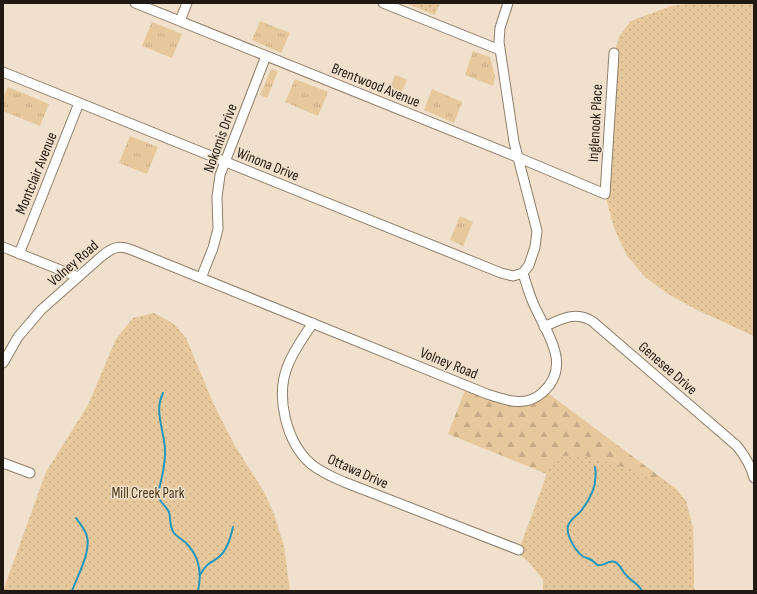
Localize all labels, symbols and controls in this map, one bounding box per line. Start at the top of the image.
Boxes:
street label: Brentwood Avenue [329,59,423,112]
street label: Inglenook Place [584,84,607,163]
street label: Nokomis Drive [199,101,242,175]
street label: Montclair Avenue [11,129,62,217]
street label: Winona Drive [234,143,302,186]
street label: Volney Road [44,236,103,290]
street label: Genesee Drive [634,338,701,399]
street label: Volney Road [417,343,481,384]
street label: Ottawa Drive [324,450,391,493]
park label: Mill Creek Park [111,484,185,503]

